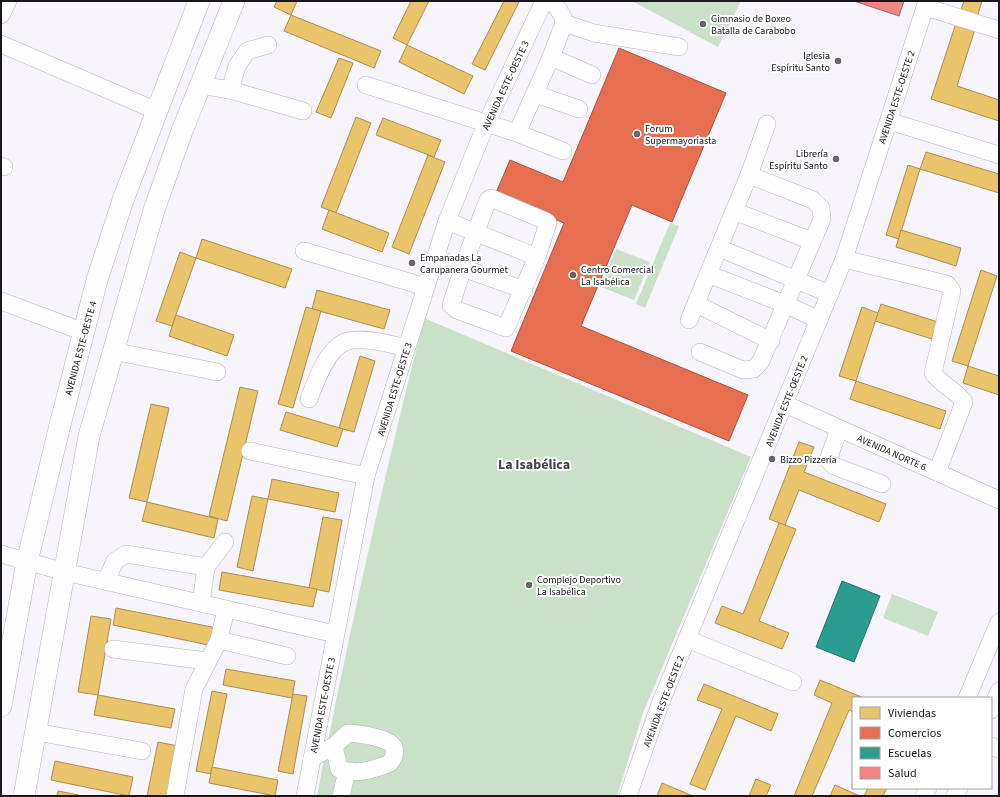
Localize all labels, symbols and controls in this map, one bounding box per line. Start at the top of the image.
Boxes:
place label: Gimnasio de Boxeo Batalla de Carabobo [711,12,796,38]
marker: Gimnasio de Boxeo Batalla de Carabobo [698,19,708,29]
street label: AVENIDA ESTE-OESTE 3 [479,38,533,132]
place label: Iglesia Espíritu Santo [771,49,830,75]
street label: AVENIDA ESTE-OESTE 2 [875,49,919,146]
marker: Iglesia Espíritu Santo [833,56,843,66]
place label: Forum Supermayoriasta [645,122,716,148]
marker: Forum Supermayoriasta [632,129,642,139]
place label: Librería Espíritu Santo [769,147,828,173]
marker: Librería Espíritu Santo [831,154,841,164]
place label: Empanadas La Carupanera Gourmet [420,251,508,277]
marker: Empanadas La Carupanera Gourmet [407,258,417,268]
place label: Centro Comercial La Isabélica [581,263,654,289]
marker: Centro Comercial La Isabélica [568,270,578,280]
street label: AVENIDA ESTE-OESTE 4 [62,300,100,397]
street label: AVENIDA ESTE-OESTE 3 [374,341,416,438]
street label: AVENIDA ESTE-OESTE 2 [762,354,812,449]
street label: AVENIDA NORTE 6 [855,431,929,474]
place label: Bizzo Pizzería [780,453,837,467]
marker: Bizzo Pizzería [767,454,777,464]
district label: La Isabélica [498,455,570,475]
place label: Complejo Deportivo La Isabélica [537,573,621,599]
marker: Complejo Deportivo La Isabélica [524,580,534,590]
street label: AVENIDA ESTE-OESTE 2 [640,653,688,749]
street label: AVENIDA ESTE-OESTE 3 [307,656,339,754]
legend [852,697,992,789]
text: Viviendas [888,705,936,722]
text: Comercios [888,725,941,742]
text: Escuelas [888,745,931,762]
text: Salud [888,765,917,782]

